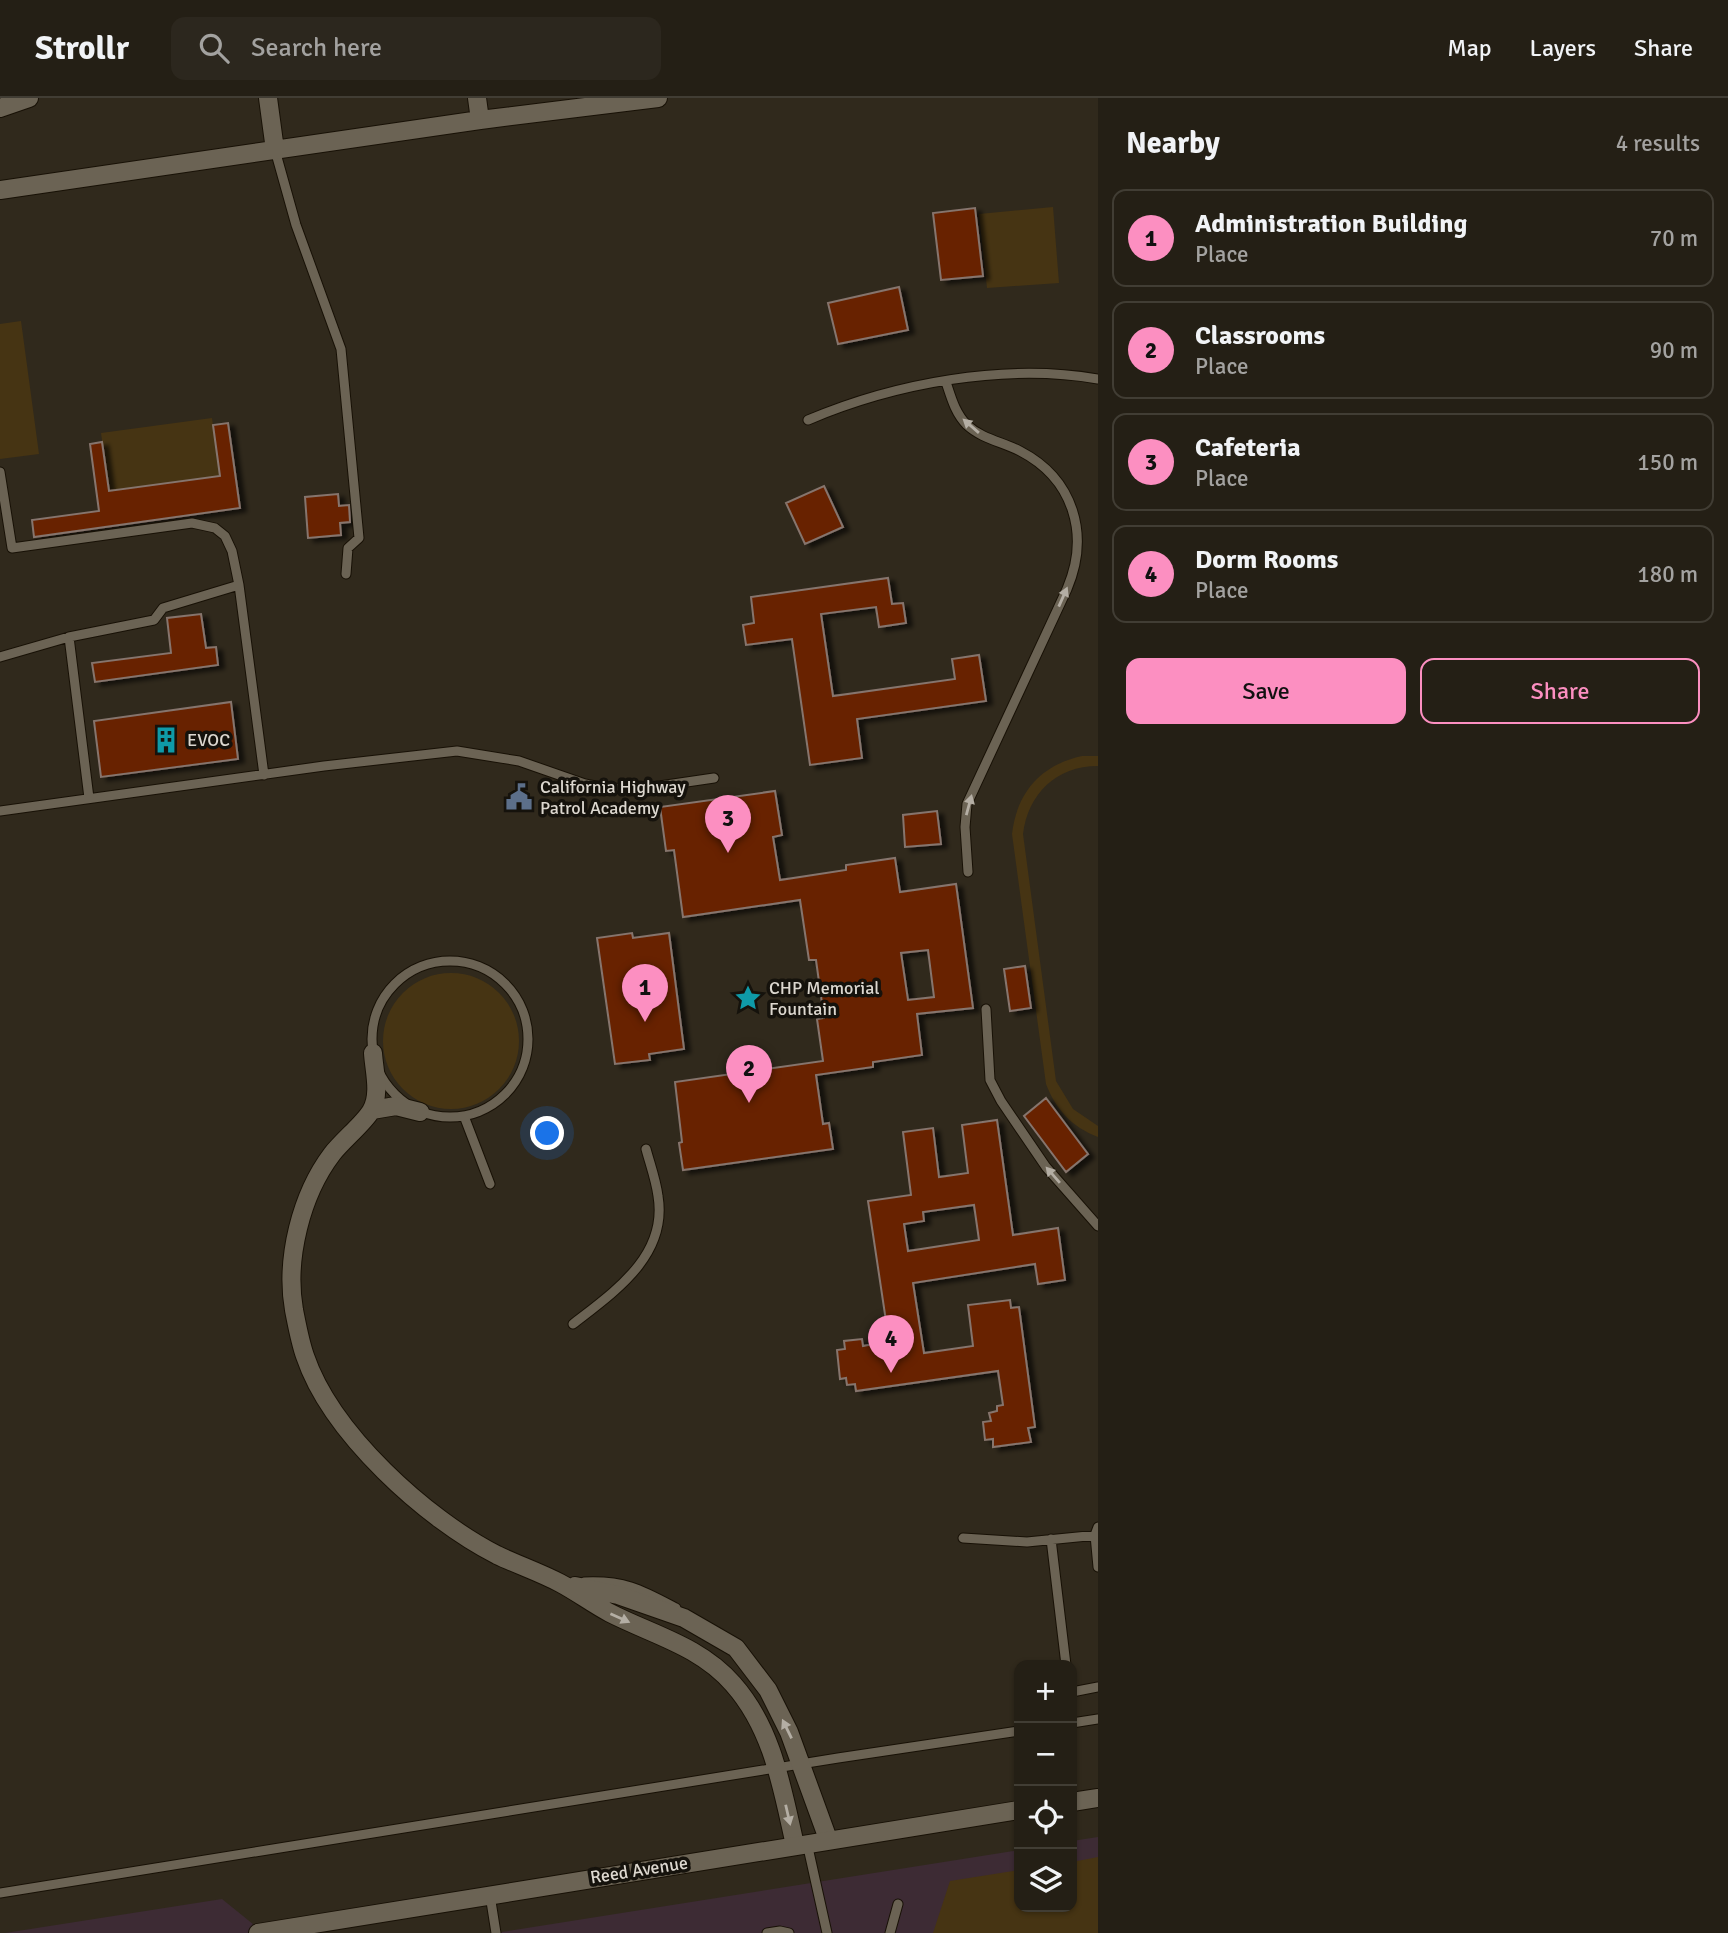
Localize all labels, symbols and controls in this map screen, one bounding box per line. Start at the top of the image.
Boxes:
search box [171,17,661,80]
text: Strollr [35,28,129,69]
icon: search [195,29,233,67]
text: Search here [251,32,382,64]
text: Map [1447,33,1492,63]
text: Layers [1530,33,1596,63]
text: Share [1634,33,1693,63]
text: Nearby [1126,125,1220,162]
text: 4 results [1616,129,1700,158]
text: Administration Building [1195,208,1467,240]
text: 1 [1145,224,1157,253]
text: 70 m [1650,224,1698,253]
text: Place [1195,240,1249,269]
text: Classrooms [1195,320,1325,352]
text: 2 [1145,336,1157,365]
text: 90 m [1650,336,1698,365]
text: Place [1195,352,1249,381]
one-way arrow [962,419,980,434]
text: Cafeteria [1195,432,1301,464]
text: 3 [1145,448,1157,477]
text: 150 m [1637,448,1698,477]
text: Place [1195,464,1249,493]
text: Dorm Rooms [1195,544,1338,576]
text: 4 [1145,560,1157,589]
text: 180 m [1637,560,1698,589]
text: Place [1195,576,1249,605]
one-way arrow [1058,587,1069,608]
button: Save [1126,658,1406,724]
button: Share [1420,658,1700,724]
building icon: EVOC [151,725,181,755]
place label: EVOC [187,729,230,751]
place label: California Highway Patrol Academy [540,776,686,819]
public building icon: California Highway Patrol Academy [504,782,534,812]
one-way arrow [964,793,975,815]
pin: 3 [705,795,751,853]
pin: 1 [622,964,668,1022]
place label: CHP Memorial Fountain [769,977,880,1020]
place icon: CHP Memorial Fountain [733,983,763,1013]
pin: 2 [726,1045,772,1103]
your location [530,1116,564,1150]
one-way arrow [1045,1166,1061,1184]
pin: 4 [868,1315,914,1373]
one-way arrow [610,1612,630,1624]
map controls [1014,1660,1077,1912]
button: + [1014,1660,1077,1723]
one-way arrow [782,1719,793,1739]
button: − [1014,1723,1077,1786]
button: locate [1014,1786,1077,1849]
one-way arrow [783,1804,794,1826]
button: layers [1014,1849,1077,1912]
street label: Reed Avenue [589,1851,689,1889]

